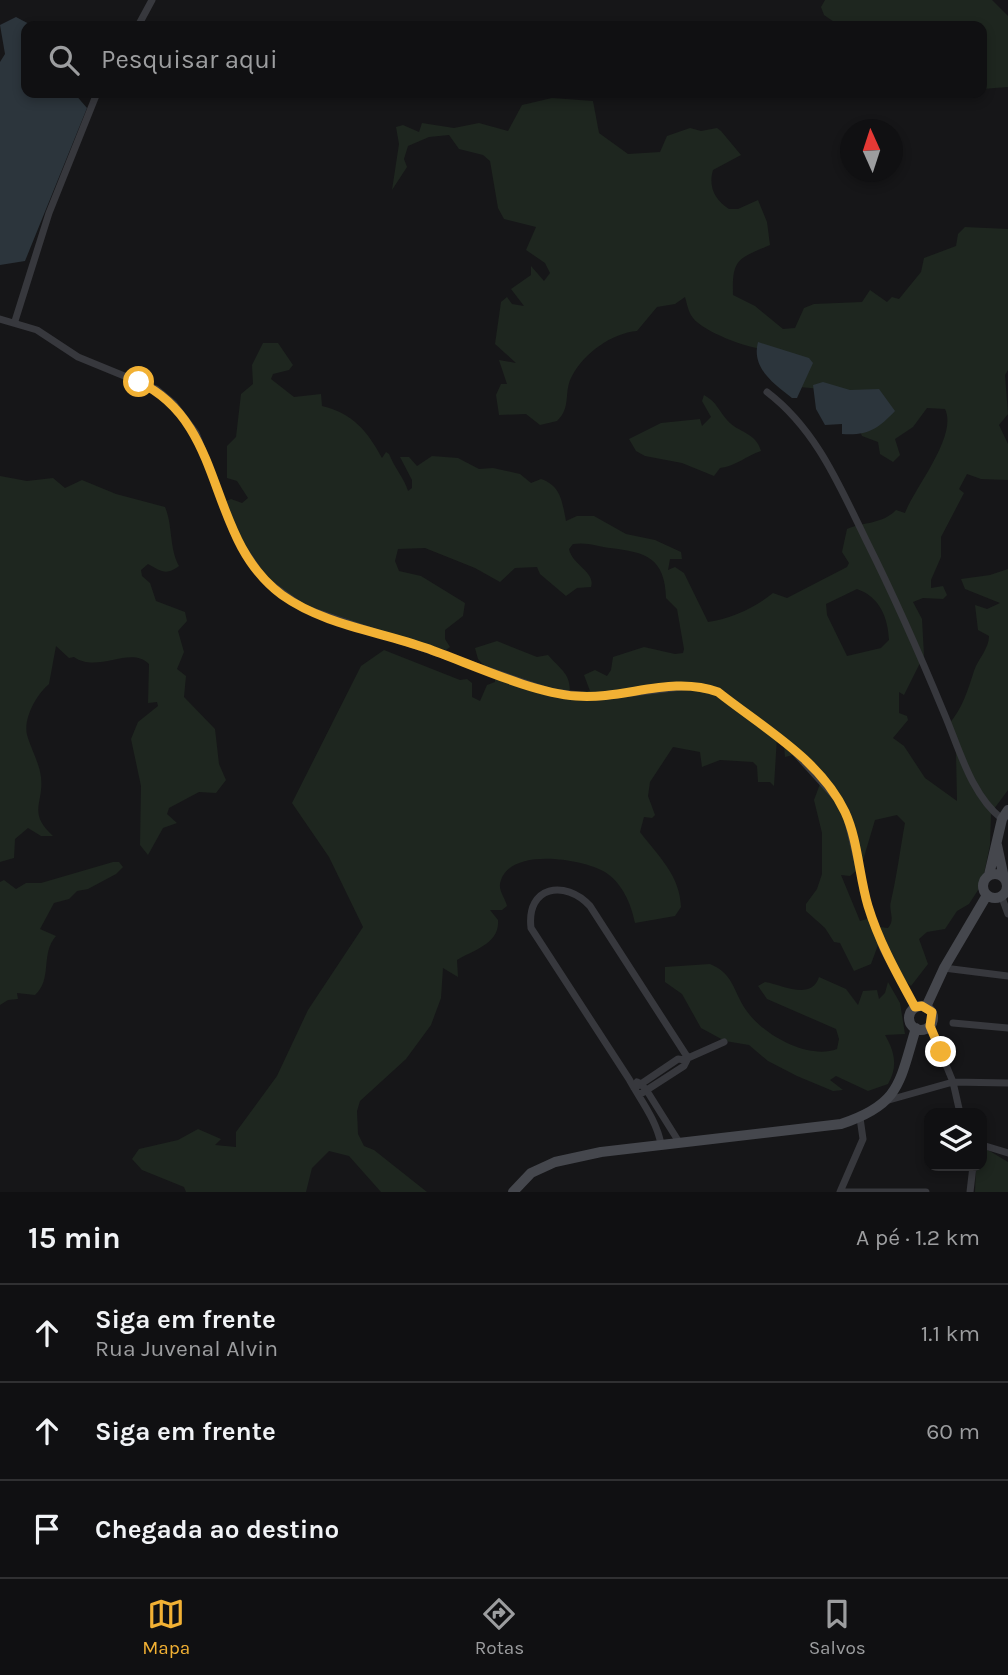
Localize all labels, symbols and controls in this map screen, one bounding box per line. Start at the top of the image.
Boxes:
search box [21,21,987,98]
icon: search [45,41,83,79]
text: Pesquisar aqui [101,44,278,75]
north arrow [840,119,903,182]
route start [123,366,154,397]
route end [925,1036,956,1067]
map controls [924,1108,987,1171]
button: layers [924,1108,987,1171]
text: 15 min [28,1220,121,1256]
text: A pé · 1.2 km [856,1224,980,1251]
text: Siga em frente [95,1304,276,1335]
icon: ahead [28,1314,66,1352]
text: 1.1 km [921,1320,980,1347]
text: Rua Juvenal Alvin [95,1335,278,1362]
icon: ahead [28,1412,66,1450]
text: Siga em frente [95,1416,276,1447]
text: 60 m [926,1418,980,1445]
icon: arrive [28,1510,66,1548]
text: Chegada ao destino [95,1514,339,1545]
tab: Mapa [142,1595,190,1659]
tab: Rotas [475,1595,524,1659]
tab: Salvos [809,1595,866,1659]

